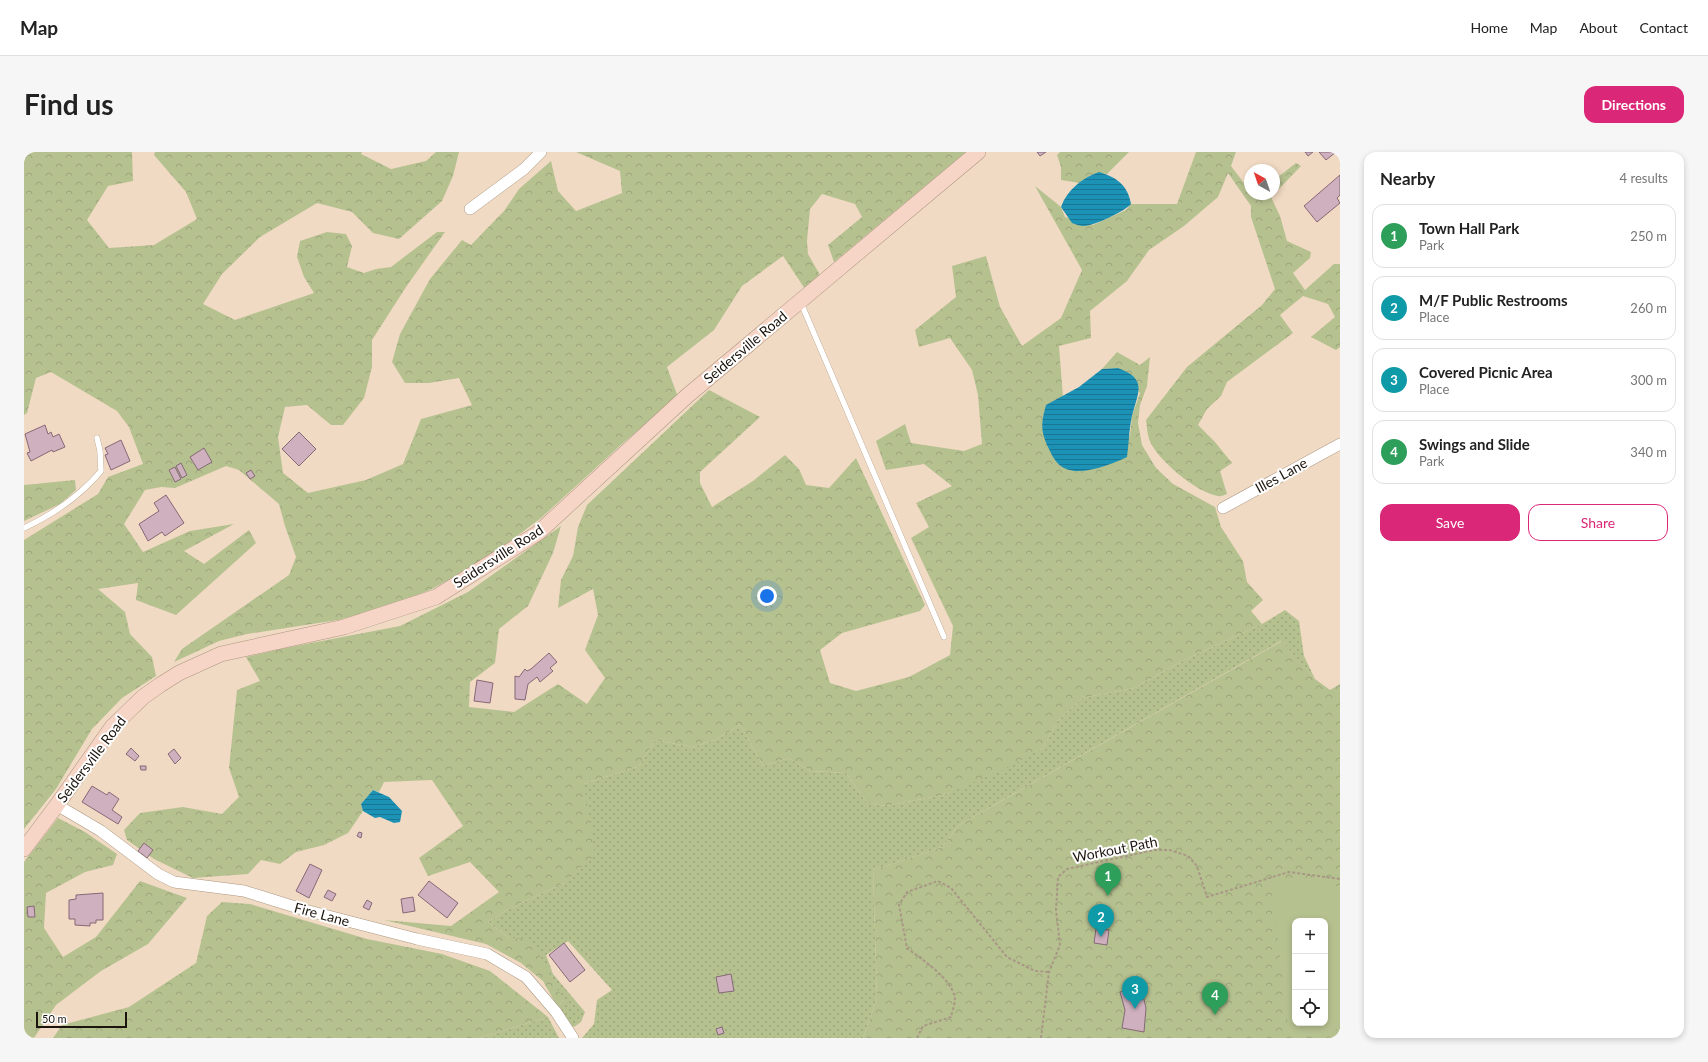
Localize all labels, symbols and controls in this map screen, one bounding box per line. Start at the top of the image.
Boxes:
text: Map [20,16,58,39]
text: Home [1470,19,1508,36]
text: Map [1530,19,1557,36]
text: About [1579,19,1617,36]
text: Contact [1639,19,1688,36]
button: Directions [1584,86,1684,123]
text: Find us [24,87,114,121]
north arrow [1244,164,1280,200]
text: Nearby [1380,168,1435,189]
text: 4 results [1620,170,1668,186]
text: Town Hall Park [1419,219,1519,237]
text: 1 [1390,228,1398,244]
text: 250 m [1630,228,1667,244]
text: Park [1419,237,1444,253]
text: M/F Public Restrooms [1419,291,1568,309]
text: 2 [1390,300,1398,316]
text: 260 m [1630,300,1667,316]
street label: Seidersville Road [700,307,790,387]
text: Place [1419,309,1449,325]
text: Covered Picnic Area [1419,363,1553,381]
text: 3 [1390,372,1398,388]
text: 300 m [1630,372,1667,388]
text: Place [1419,381,1449,397]
text: Swings and Slide [1419,435,1530,453]
text: 4 [1390,444,1398,460]
text: 340 m [1630,444,1667,460]
text: Park [1419,453,1444,469]
street label: Illes Lane [1252,454,1310,496]
button: Save [1380,504,1520,541]
button: Share [1528,504,1668,541]
street label: Seidersville Road [450,521,546,591]
your location [757,586,777,606]
street label: Seidersville Road [53,712,129,806]
street label: Workout Path [1071,832,1159,866]
pin: 1 [1095,863,1121,896]
street label: Fire Lane [293,898,351,930]
pin: 2 [1088,904,1114,937]
map controls [1292,918,1328,1026]
button: + [1292,918,1328,954]
button: − [1292,954,1328,990]
pin: 3 [1122,976,1148,1009]
pin: 4 [1202,982,1228,1015]
button: locate [1292,990,1328,1026]
scale bar [36,1010,127,1029]
text: 50 m [42,1012,67,1025]

